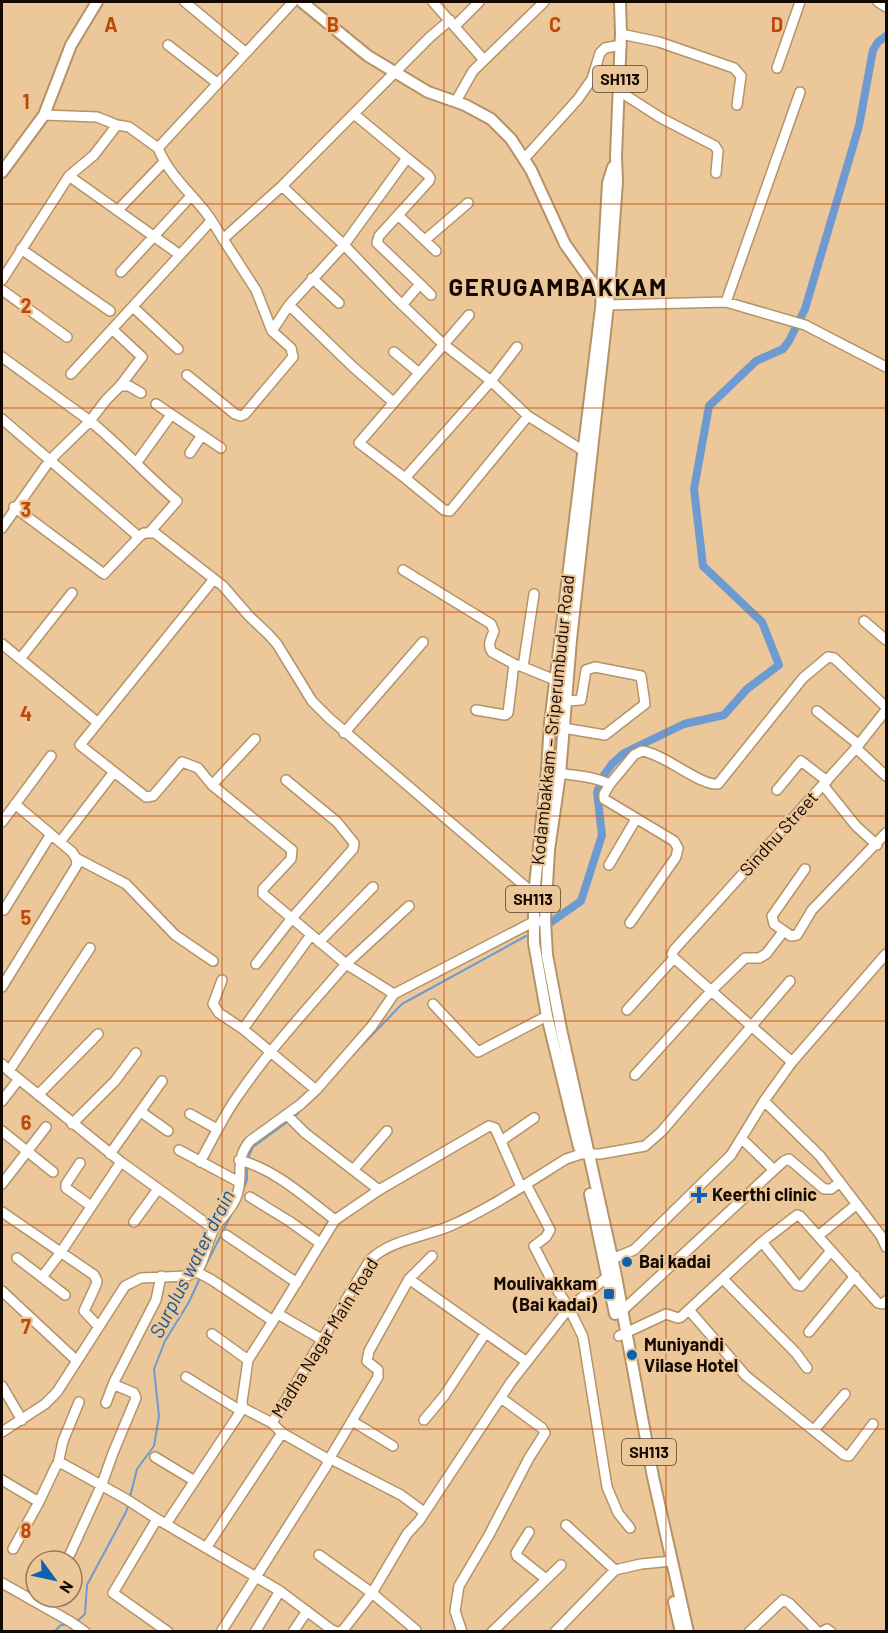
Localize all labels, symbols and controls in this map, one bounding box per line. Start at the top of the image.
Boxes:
text: A [104,12,118,36]
text: B [327,12,339,36]
text: C [549,12,561,36]
text: D [771,12,783,36]
road number: SH113 [593,66,647,92]
text: 1 [22,89,30,113]
district label: GERUGAMBAKKAM [448,272,668,301]
text: 2 [20,293,32,317]
text: 3 [21,497,31,521]
street label: Kodambakkam – Sriperumbudur Road [526,574,578,866]
text: 4 [20,701,32,725]
street label: Sindhu Street [734,786,822,880]
road number: SH113 [506,886,560,912]
text: 5 [21,905,32,929]
text: 6 [21,1110,32,1134]
place label: Keerthi clinic [712,1183,817,1205]
water label: Surplus water drain [143,1185,239,1342]
marker: Keerthi clinic [690,1186,708,1204]
place label: Bai kadai [639,1250,711,1272]
street label: Madha Nagar Main Road [266,1253,382,1422]
marker: Bai kadai [620,1255,634,1269]
place label: Moulivakkam (Bai kadai) [494,1272,598,1315]
marker: Moulivakkam (Bai kadai) [602,1287,616,1301]
text: 7 [21,1314,31,1338]
place label: Muniyandi Vilase Hotel [644,1333,738,1376]
marker: Muniyandi Vilase Hotel [625,1348,639,1362]
road number: SH113 [622,1439,676,1465]
text: 8 [21,1518,32,1542]
north arrow [24,1549,84,1609]
text: N [56,1578,78,1597]

